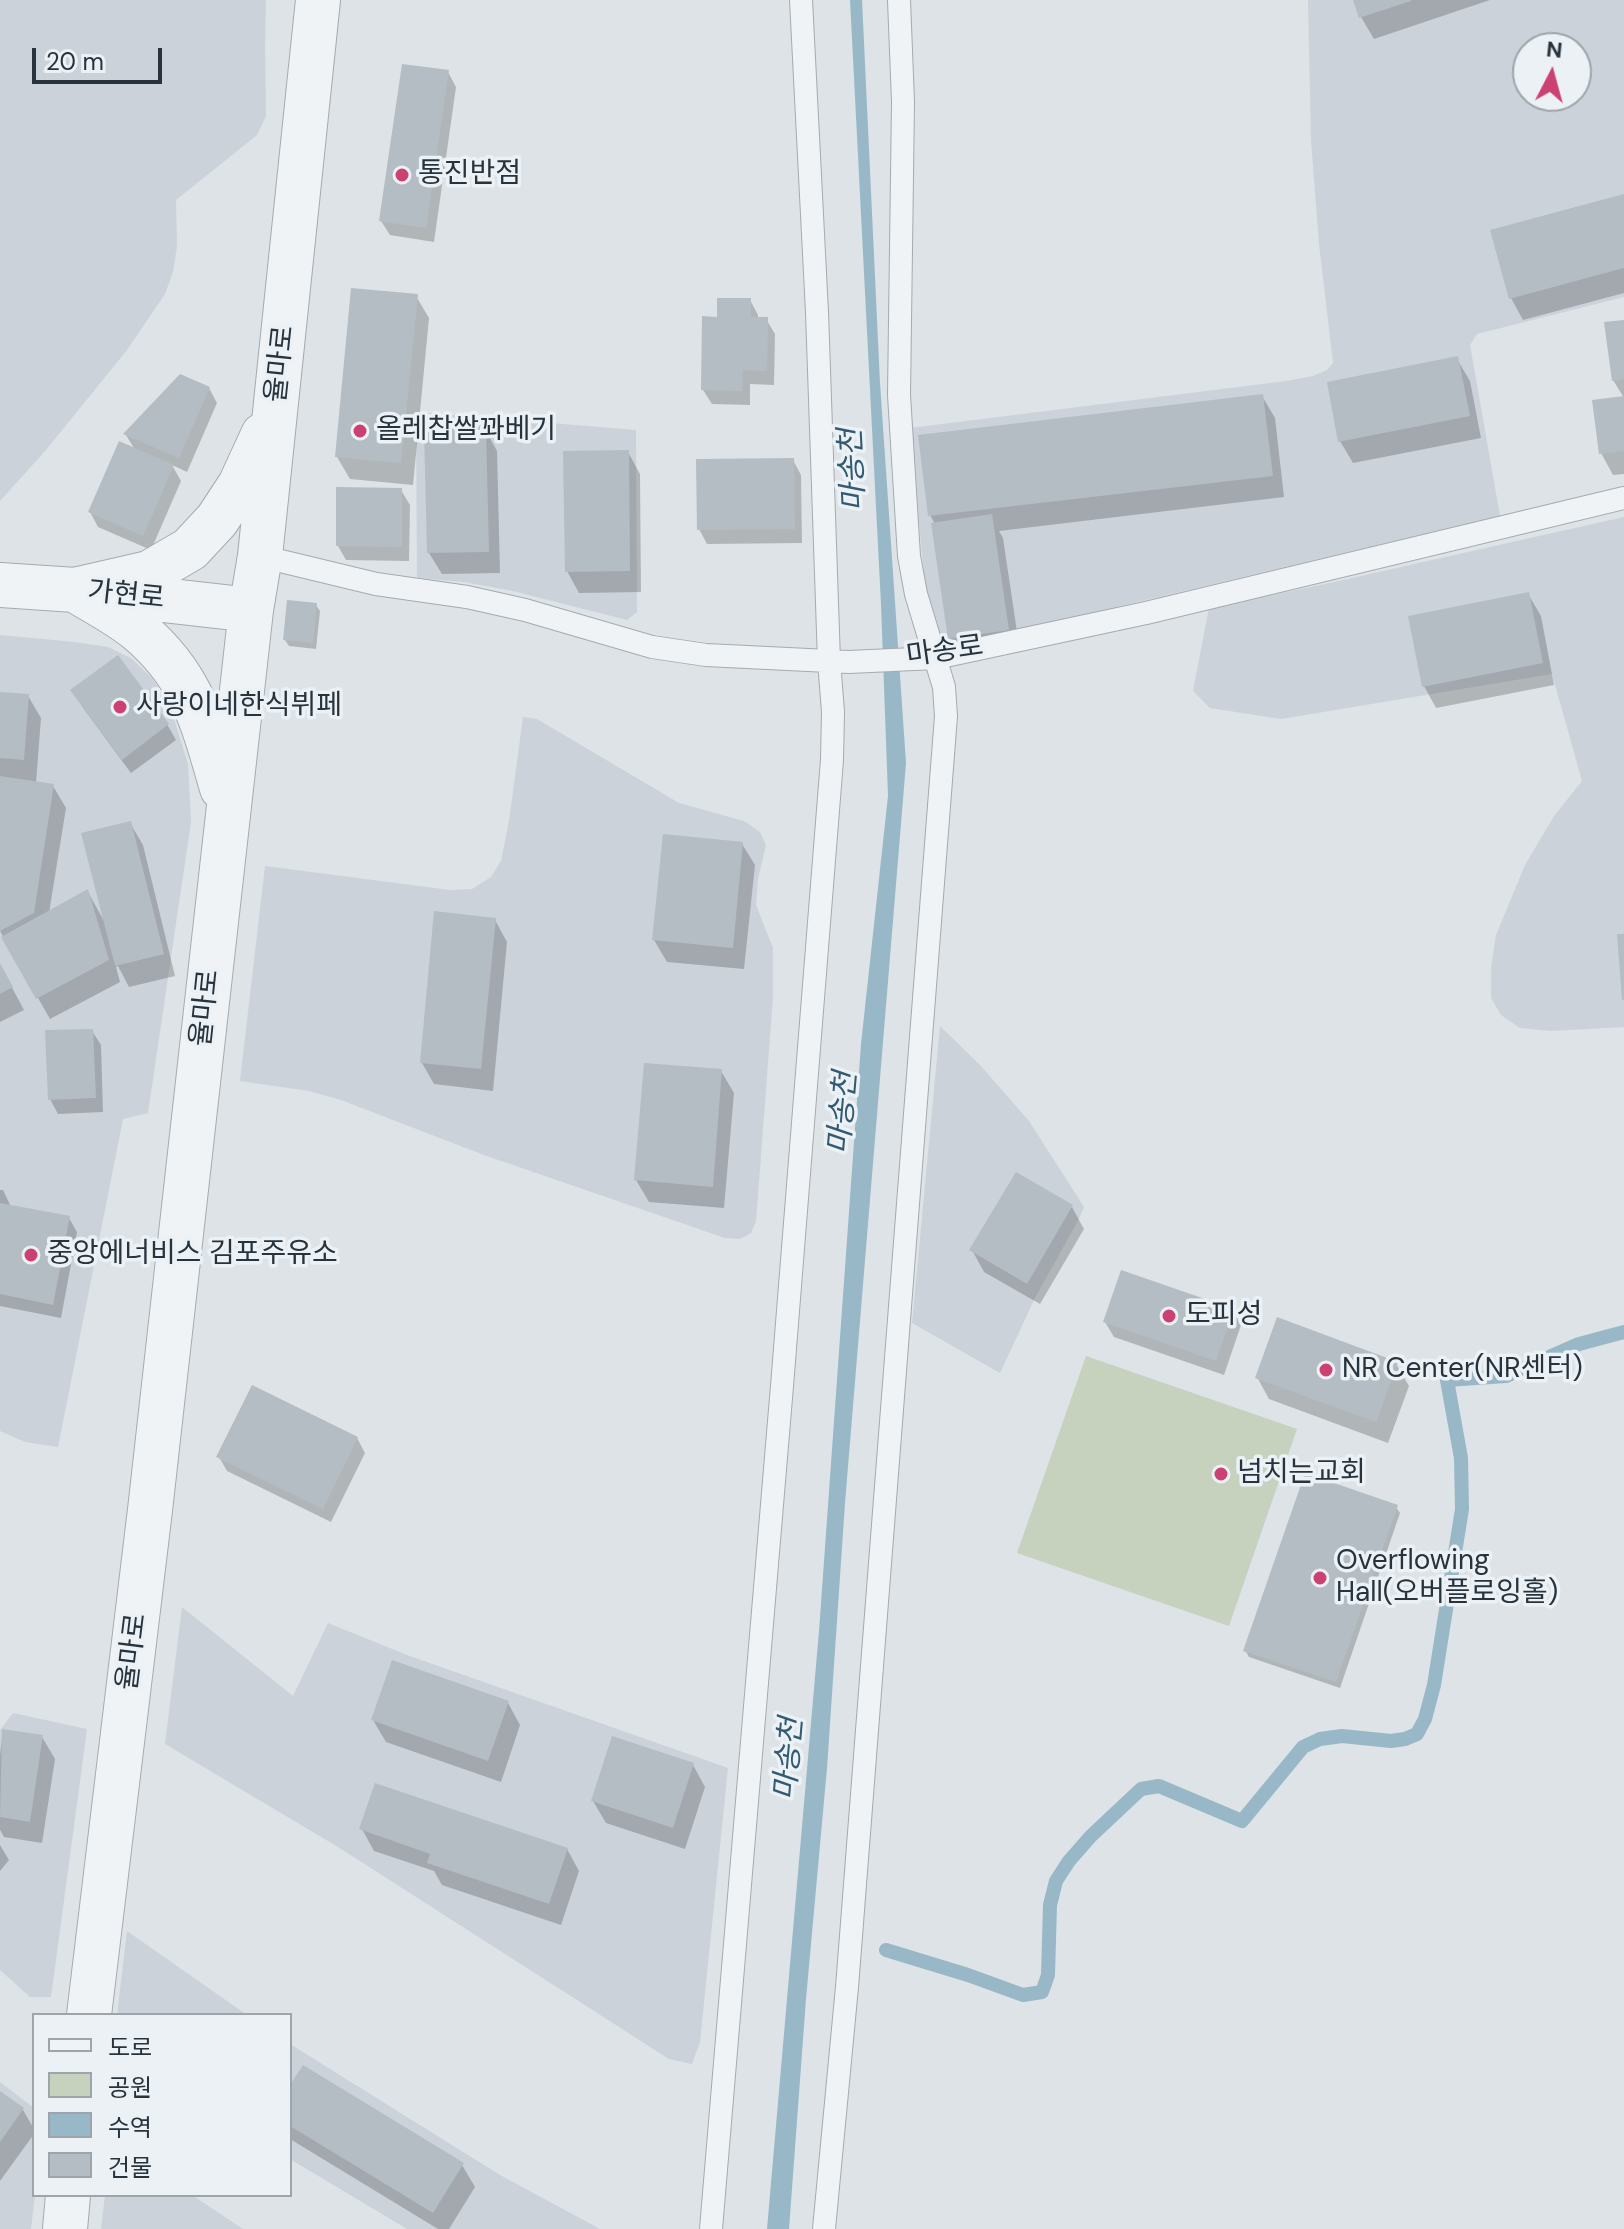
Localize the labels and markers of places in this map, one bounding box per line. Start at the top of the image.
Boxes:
place label: 통진반점 [418,158,521,192]
marker: 통진반점 [393,166,411,184]
place label: 올레찹쌀꽈베기 [376,414,556,448]
marker: 올레찹쌀꽈베기 [351,422,369,440]
place label: 사랑이네한식뷔페 [136,690,342,724]
marker: 사랑이네한식뷔페 [111,698,129,716]
place label: 중앙에너비스 김포주유소 [47,1238,338,1272]
marker: 중앙에너비스 김포주유소 [22,1246,40,1264]
place label: 도피성 [1185,1299,1262,1333]
marker: 도피성 [1160,1307,1178,1325]
place label: NR Center(NR센터) [1342,1353,1583,1387]
marker: NR Center(NR센터) [1317,1361,1335,1379]
place label: 넘치는교회 [1237,1457,1366,1491]
marker: 넘치는교회 [1212,1465,1230,1483]
place label: Overflowing Hall(오버플로잉홀) [1336,1545,1558,1611]
marker: Overflowing Hall(오버플로잉홀) [1311,1569,1329,1587]

